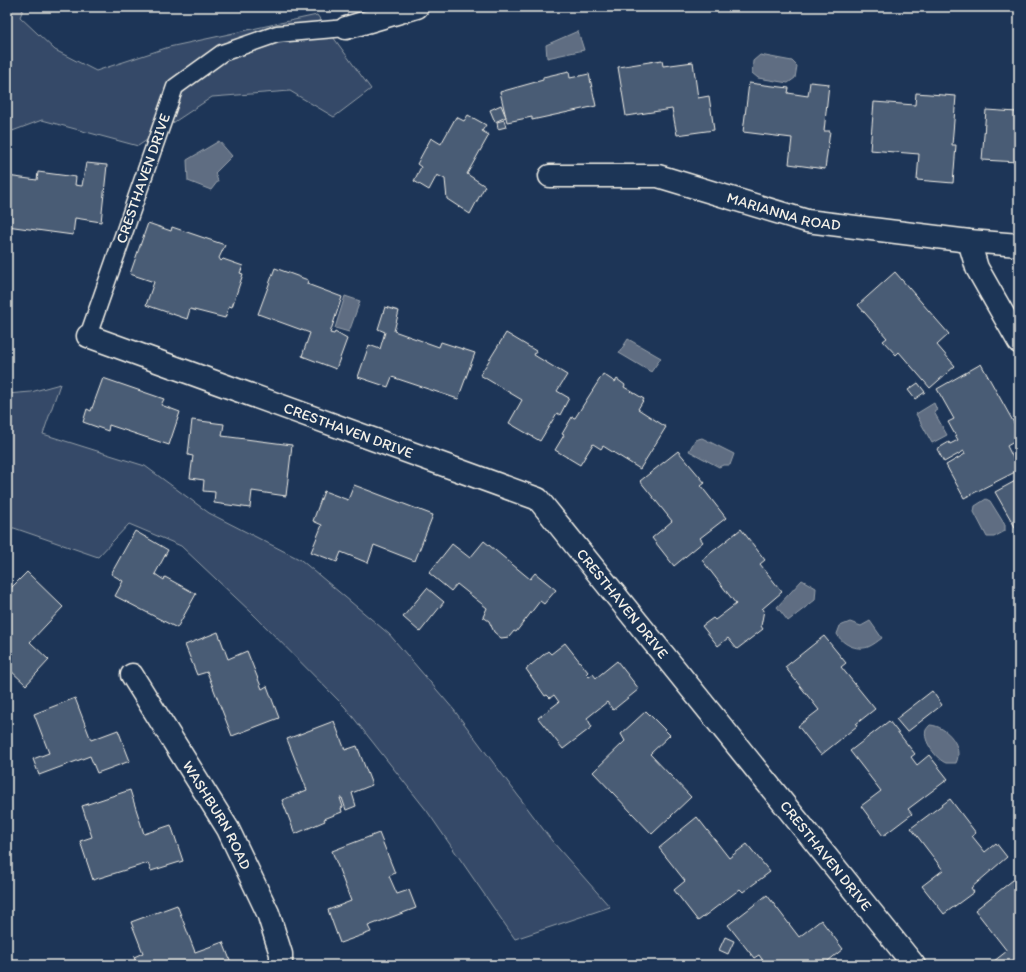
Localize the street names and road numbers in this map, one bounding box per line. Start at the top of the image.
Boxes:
street label: CRESTHAVEN DRIVE [112,111,174,246]
street label: MARIANNA ROAD [725,188,842,234]
street label: CRESTHAVEN DRIVE [281,399,416,462]
street label: CRESTHAVEN DRIVE [573,545,672,662]
street label: WASHBURN ROAD [179,757,255,872]
street label: CRESTHAVEN DRIVE [776,797,876,914]

